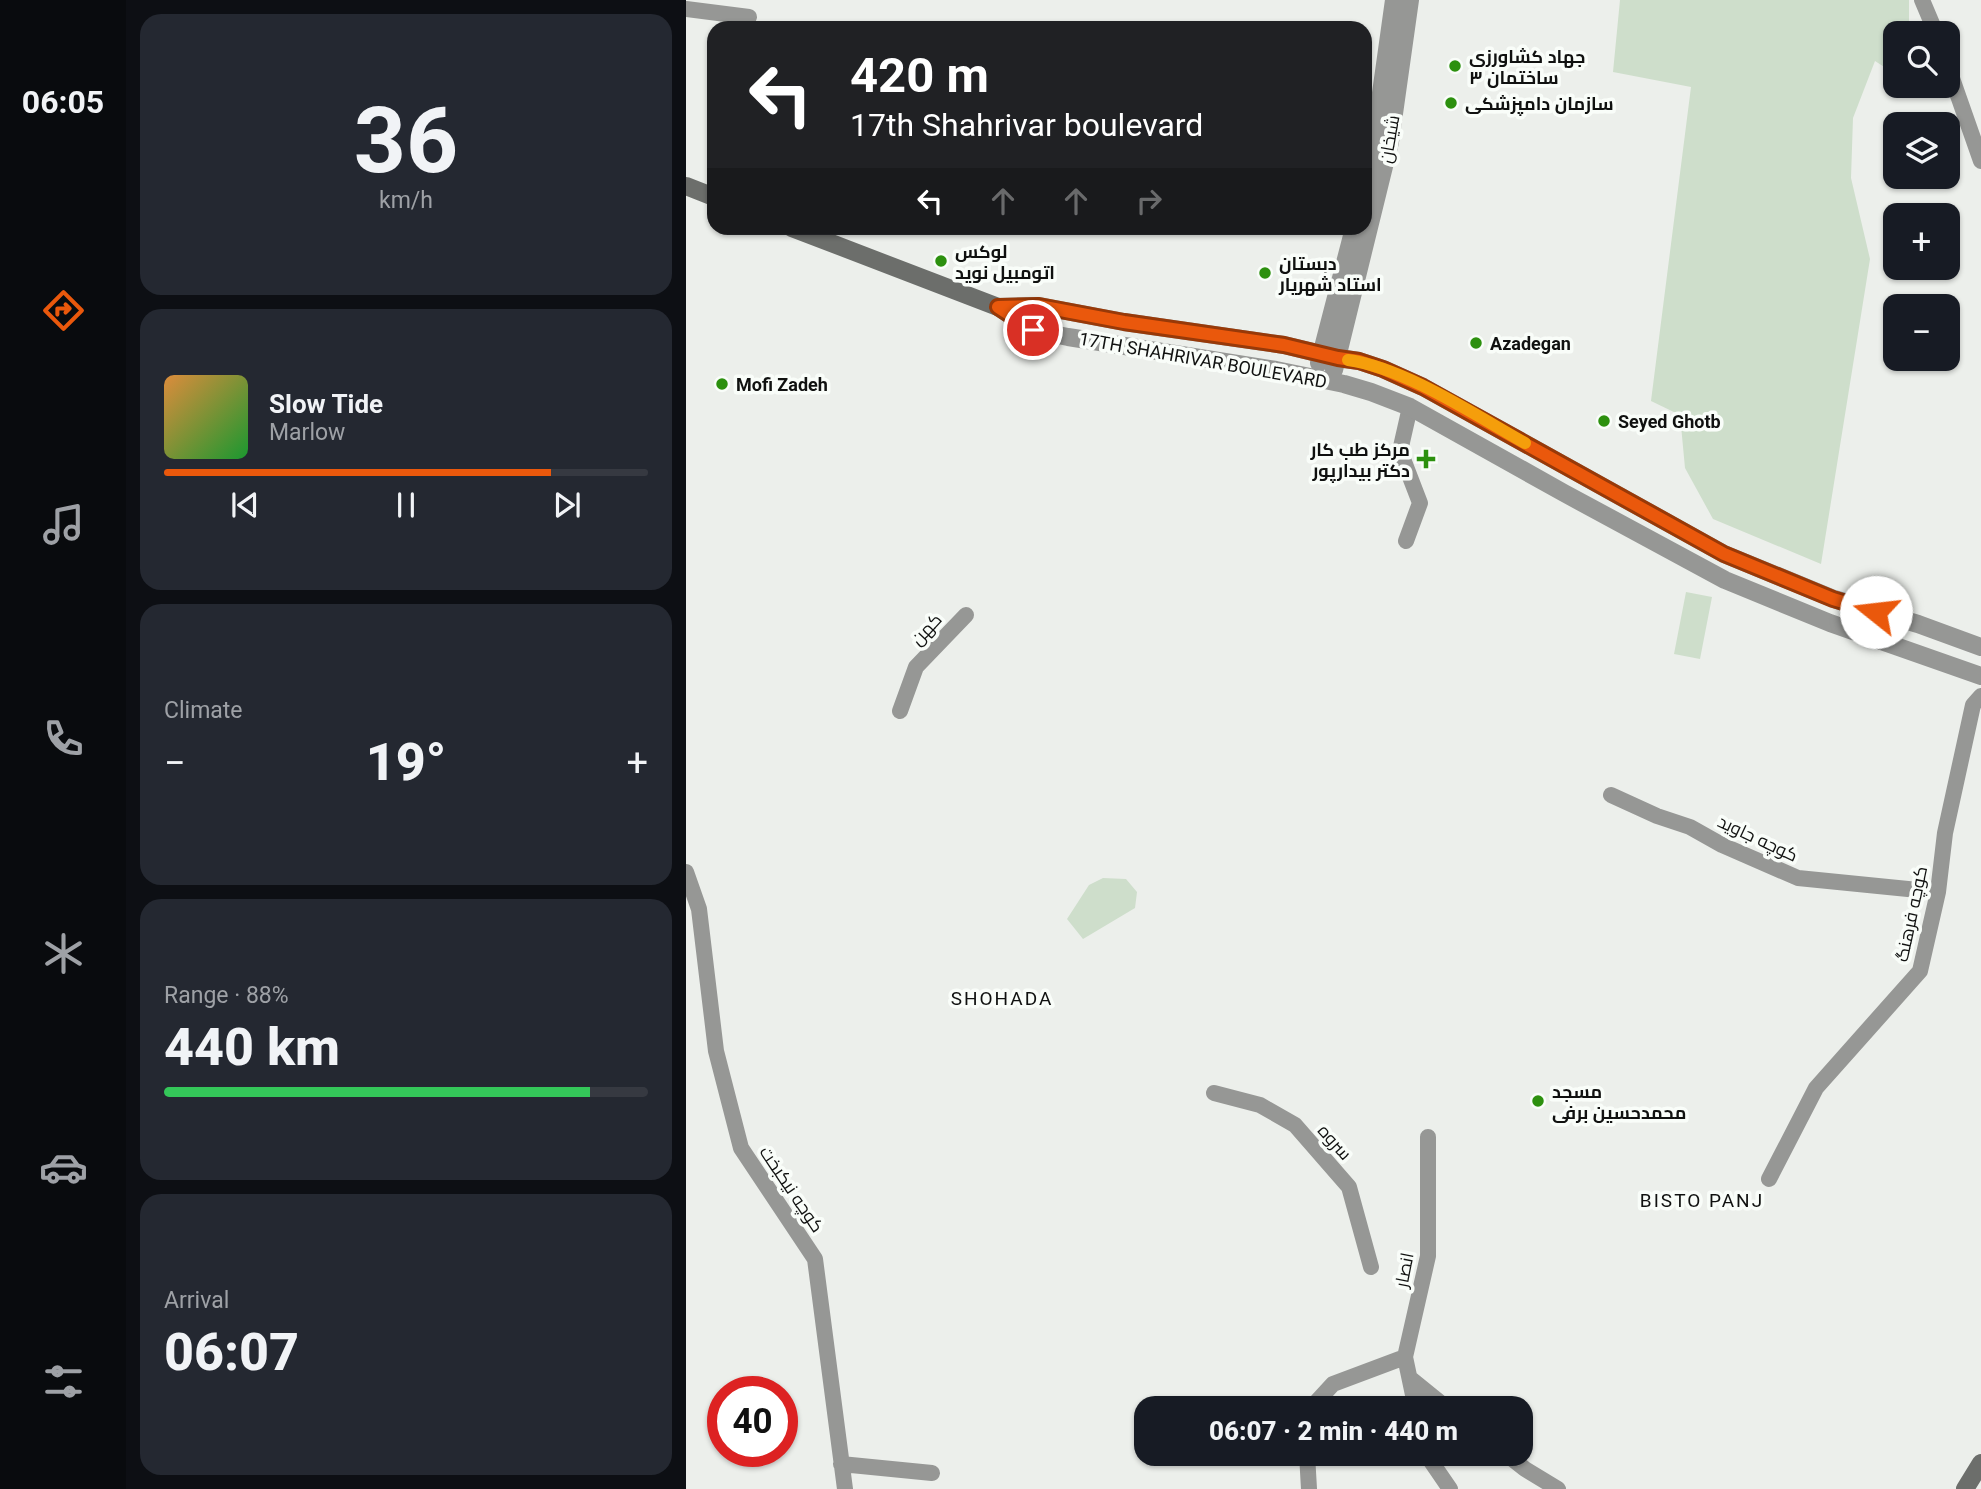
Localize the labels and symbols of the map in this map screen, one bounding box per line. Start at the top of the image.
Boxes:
place label: جهاد کشاورزی ساختمان ۳ [1469,46,1585,88]
marker: جهاد کشاورزی ساختمان ۳ [1447,58,1463,74]
place label: سازمان دامپزشکی [1465,93,1614,116]
marker: سازمان دامپزشکی [1443,95,1459,111]
street label: شیخان [1374,113,1405,165]
place label: لوکس اتومبیل نوید [955,241,1055,284]
marker: لوکس اتومبیل نوید [933,253,949,269]
place label: دبستان استاد شهریار [1278,253,1382,296]
marker: دبستان استاد شهریار [1257,265,1273,281]
pin [1003,300,1063,360]
street label: 17TH SHAHRIVAR BOULEVARD [1077,328,1329,392]
place label: Azadegan [1490,333,1571,354]
marker: Azadegan [1468,335,1484,351]
place label: Mofi Zadeh [736,374,828,395]
marker: Mofi Zadeh [714,376,730,392]
place label: Seyed Ghotb [1618,411,1721,432]
marker: Seyed Ghotb [1596,413,1612,429]
place label: مرکز طب کار دکتر بیدارپور [1309,439,1410,483]
marker: مرکز طب کار دکتر بیدارپور [1416,449,1436,469]
position arrow [1839,575,1913,649]
street label: کهن [906,609,947,650]
street label: کوچه جاوید [1714,810,1801,868]
street label: کوچه فرهنگ [1891,864,1933,964]
district label: SHOHADA [951,987,1053,1010]
place label: مسجد محمدحسین برفی [1552,1081,1686,1124]
marker: مسجد محمدحسین برفی [1530,1093,1546,1109]
street label: سروه [1313,1120,1356,1165]
street label: کوچه نیکبخت [754,1142,828,1237]
district label: BISTO PANJ [1640,1189,1764,1212]
street label: انصار [1390,1251,1419,1290]
speed limit sign: 40 [707,1376,798,1467]

